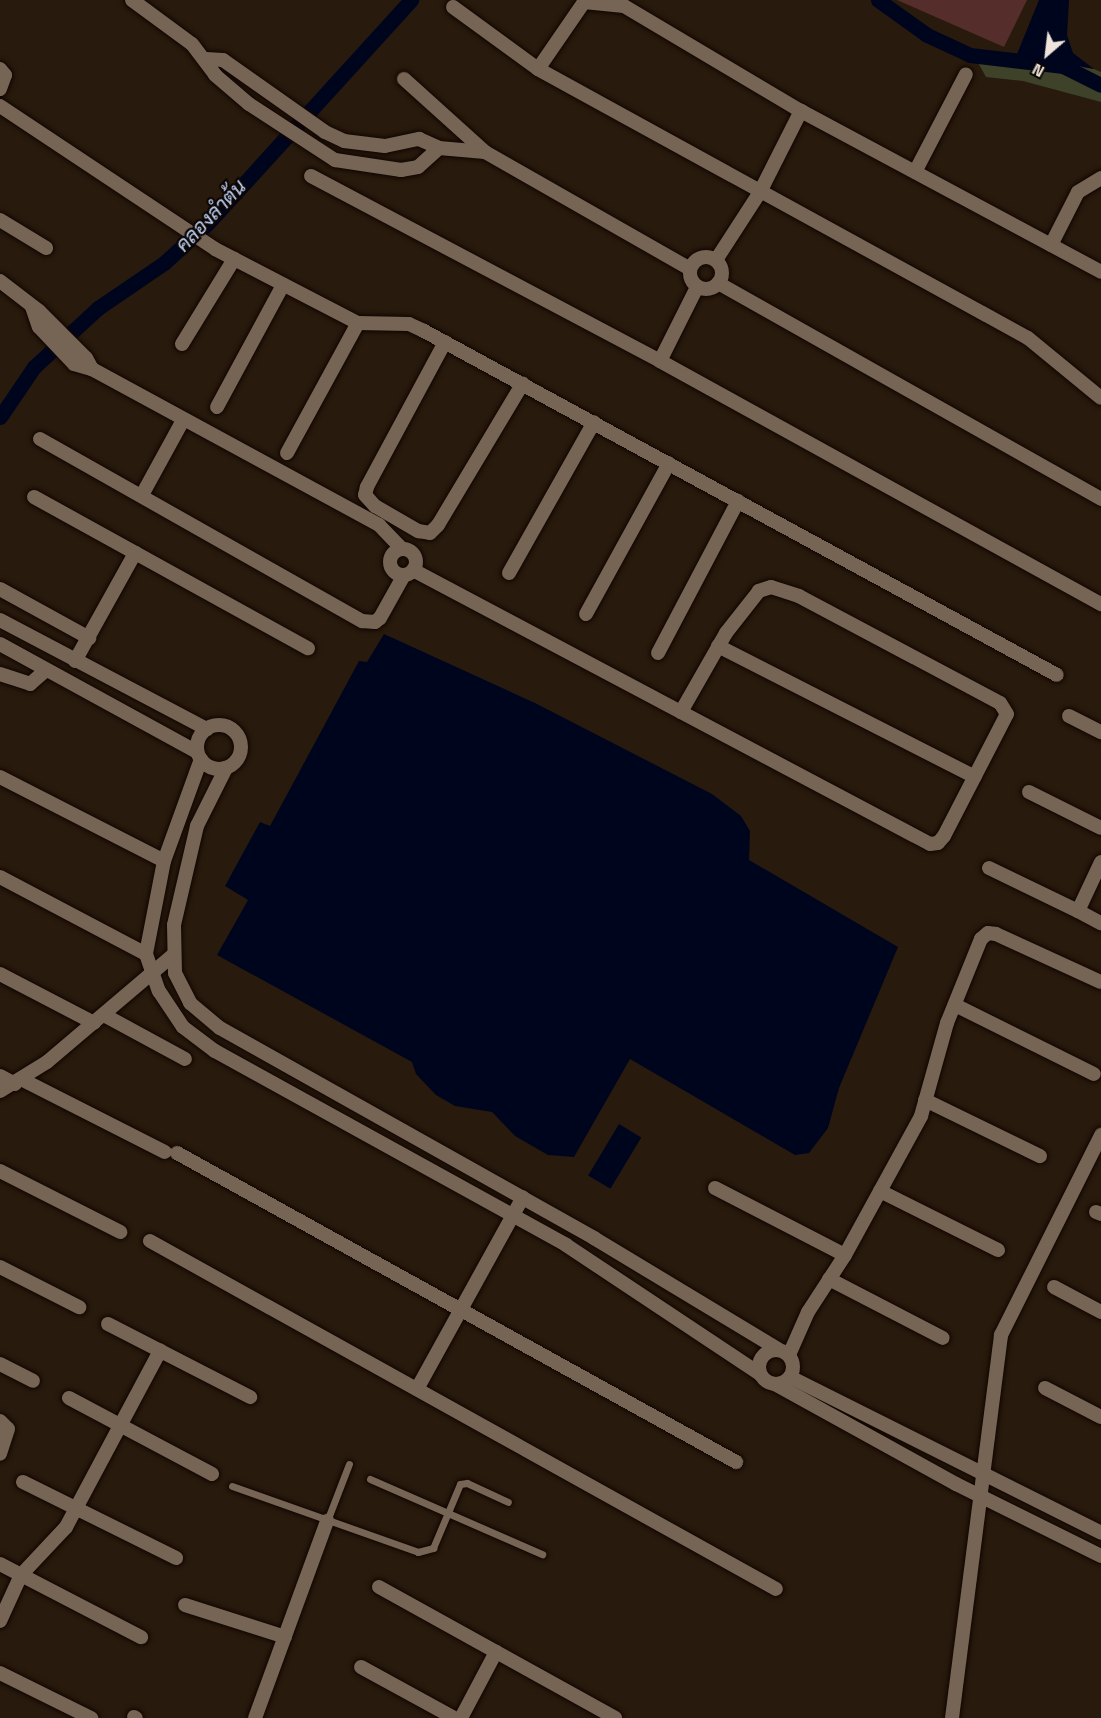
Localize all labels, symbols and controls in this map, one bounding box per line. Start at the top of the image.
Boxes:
north arrow [1017,24,1077,84]
text: N [1029,59,1048,82]
water label: คลองลำต้น [171,175,251,257]

